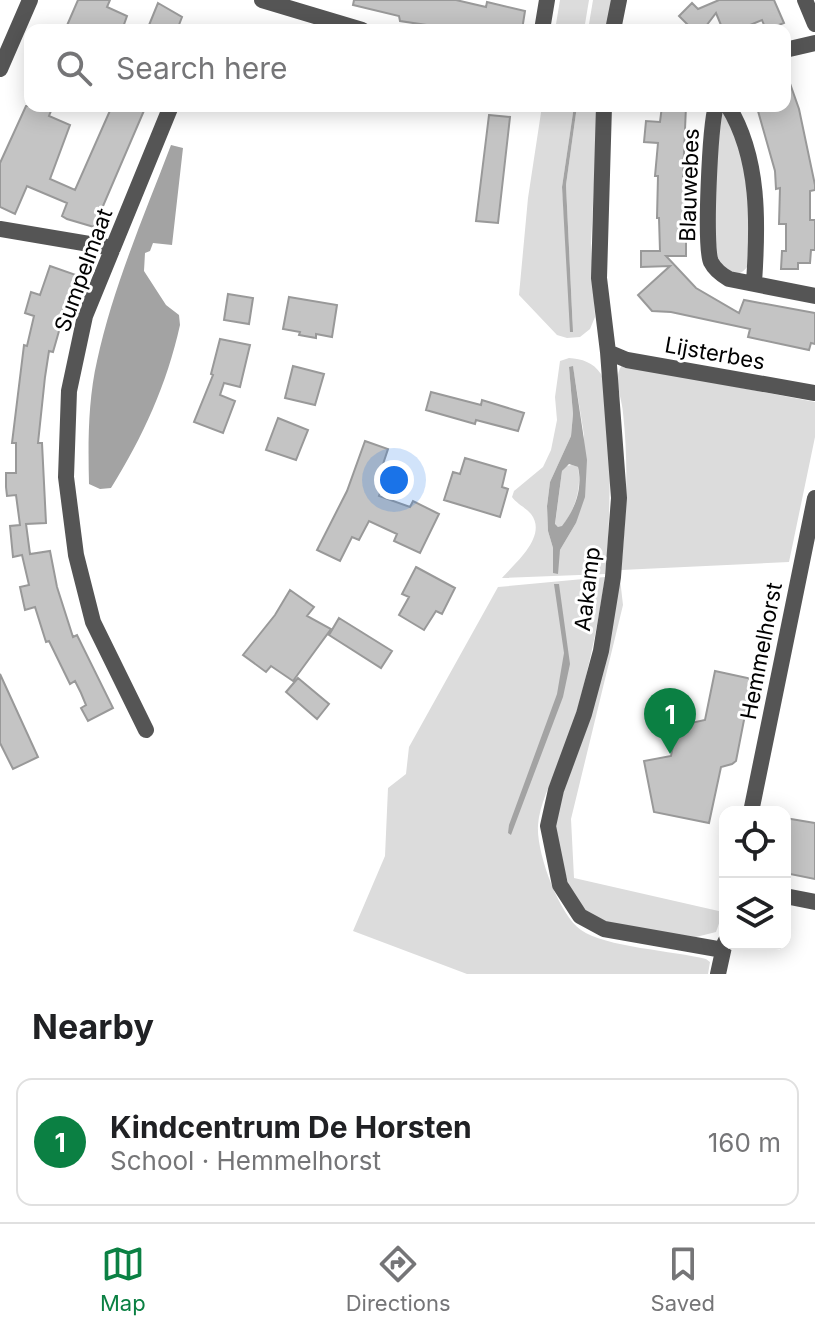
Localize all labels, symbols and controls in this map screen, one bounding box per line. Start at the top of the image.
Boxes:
search box [24,24,791,112]
icon: search [52,46,96,90]
text: Search here [116,50,288,86]
street label: Blauwebes [674,128,704,242]
street label: Sumpelmaat [49,205,117,335]
street label: Lijsterbes [663,331,767,375]
your location [374,460,414,500]
street label: Aakamp [569,545,605,633]
street label: Hemmelhorst [735,580,787,722]
pin: 1 [644,688,696,754]
map controls [719,806,791,950]
button: locate [719,806,791,878]
button: layers [719,878,791,950]
text: Nearby [32,1006,154,1047]
text: Kindcentrum De Horsten [110,1109,472,1145]
text: 1 [54,1127,66,1158]
text: 160 m [708,1127,781,1158]
text: School · Hemmelhorst [110,1145,381,1176]
tab: Map [100,1242,146,1316]
tab: Directions [346,1242,451,1316]
tab: Saved [651,1242,715,1316]

